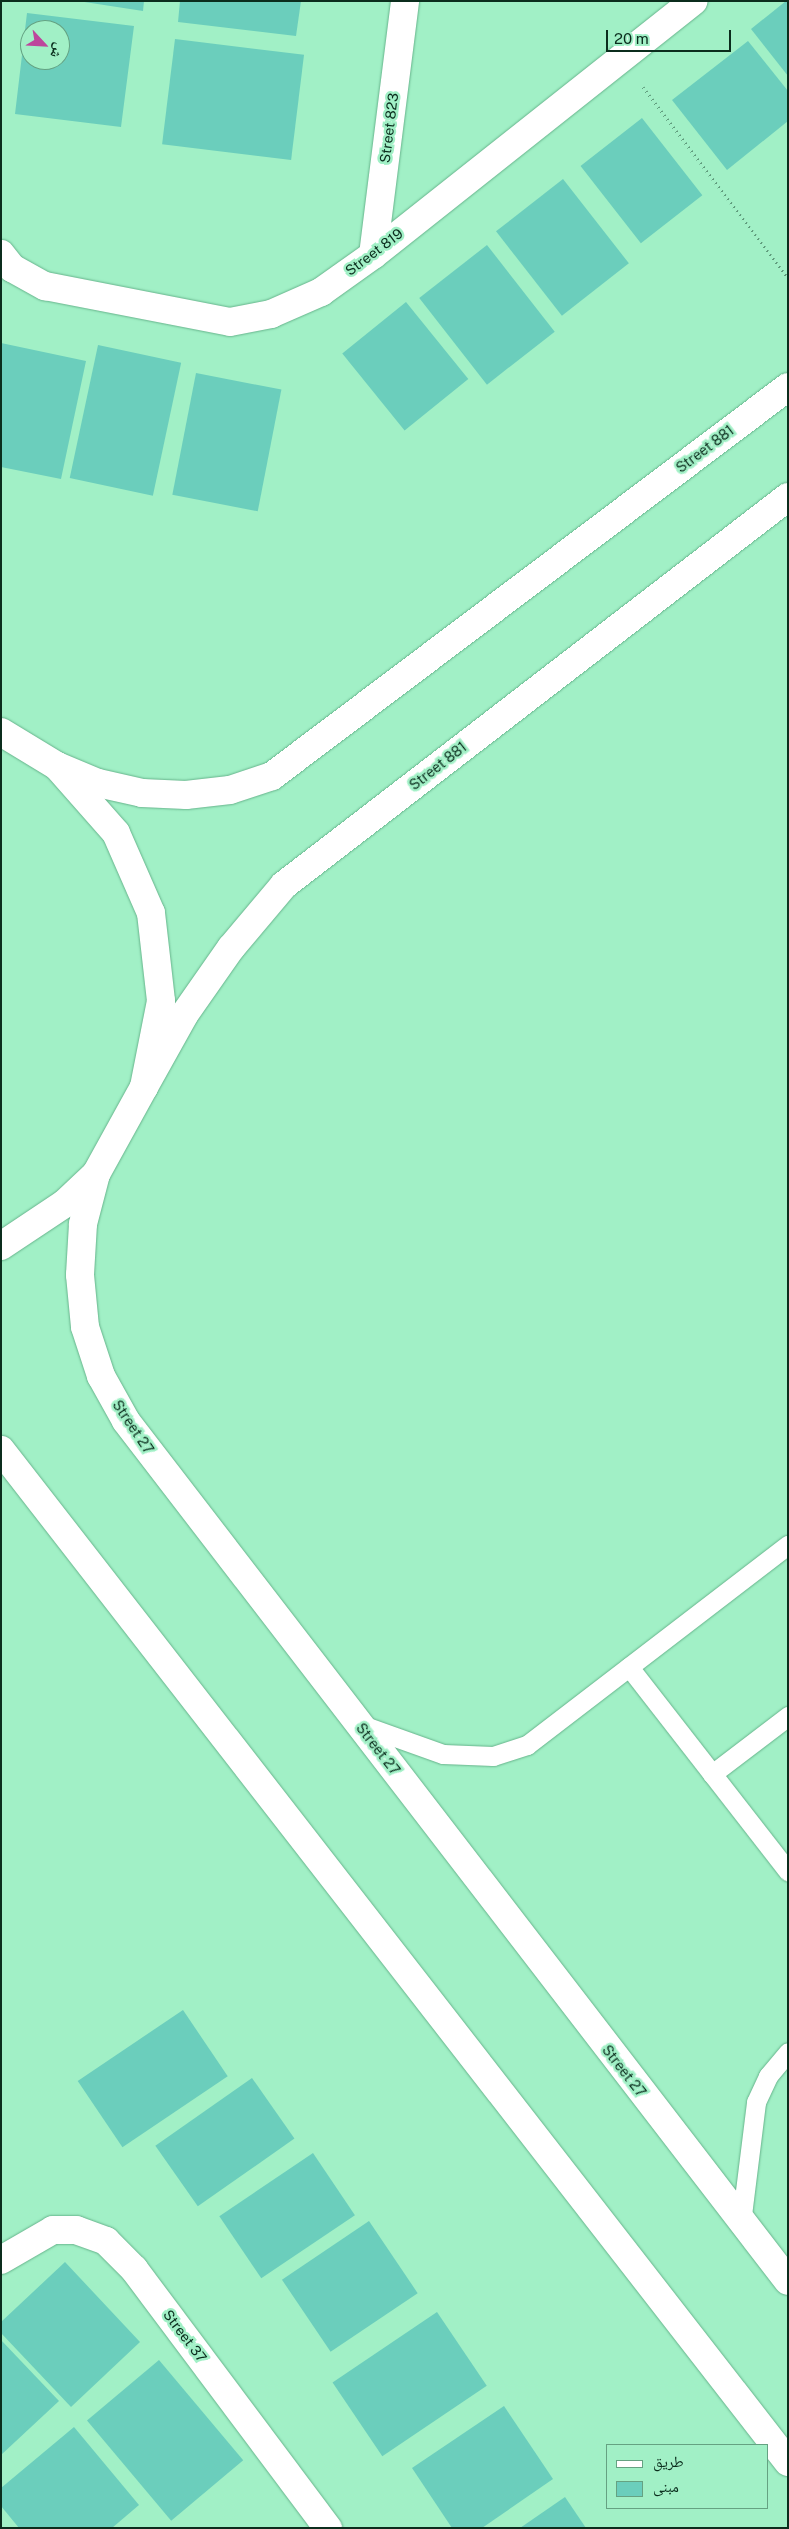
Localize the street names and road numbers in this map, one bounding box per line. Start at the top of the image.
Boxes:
street label: Street 823 [376,92,402,164]
street label: Street 819 [342,225,406,279]
street label: Street 881 [673,422,737,476]
street label: Street 881 [406,738,470,794]
street label: Street 27 [109,1397,157,1457]
street label: Street 27 [353,1720,403,1778]
street label: Street 27 [599,2042,649,2100]
street label: Street 37 [160,2306,210,2366]

